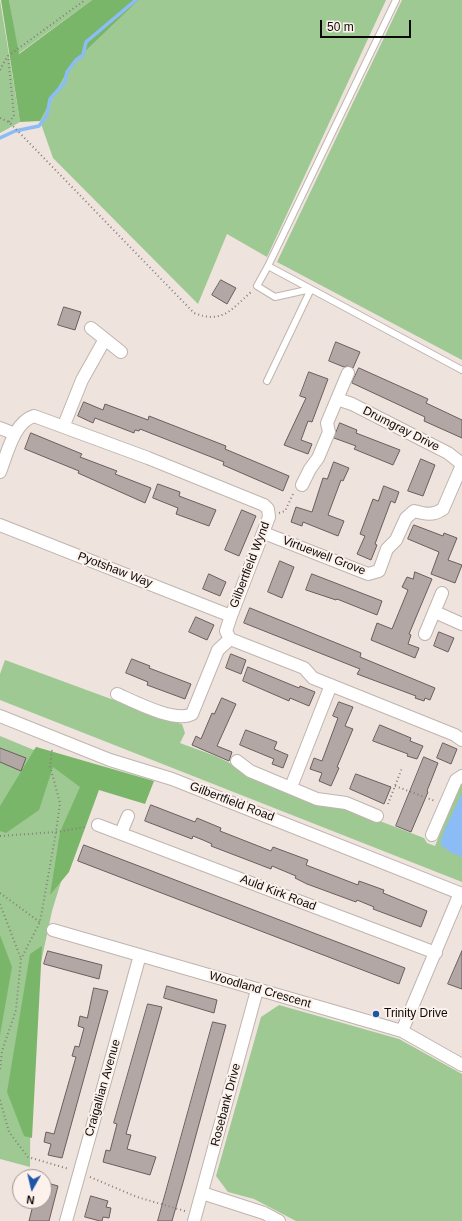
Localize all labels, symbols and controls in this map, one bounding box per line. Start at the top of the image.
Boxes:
scale bar [322,12,413,38]
text: 50 m [327,20,354,34]
street label: Drumgray Drive [360,404,442,454]
street label: Gilbertfield Wynd [227,520,273,610]
street label: Virtuewell Grove [280,534,368,578]
street label: Pyotshaw Way [76,549,154,591]
street label: Gilbertfield Road [188,779,276,825]
street label: Auld Kirk Road [238,872,318,914]
street label: Woodland Crescent [207,969,313,1011]
place label: Trinity Drive [384,1007,448,1021]
marker: Trinity Drive [371,1009,381,1019]
street label: Craigallian Avenue [82,1038,124,1138]
street label: Rosebank Drive [208,1062,244,1148]
north arrow [12,1169,52,1209]
text: N [26,1193,35,1206]

